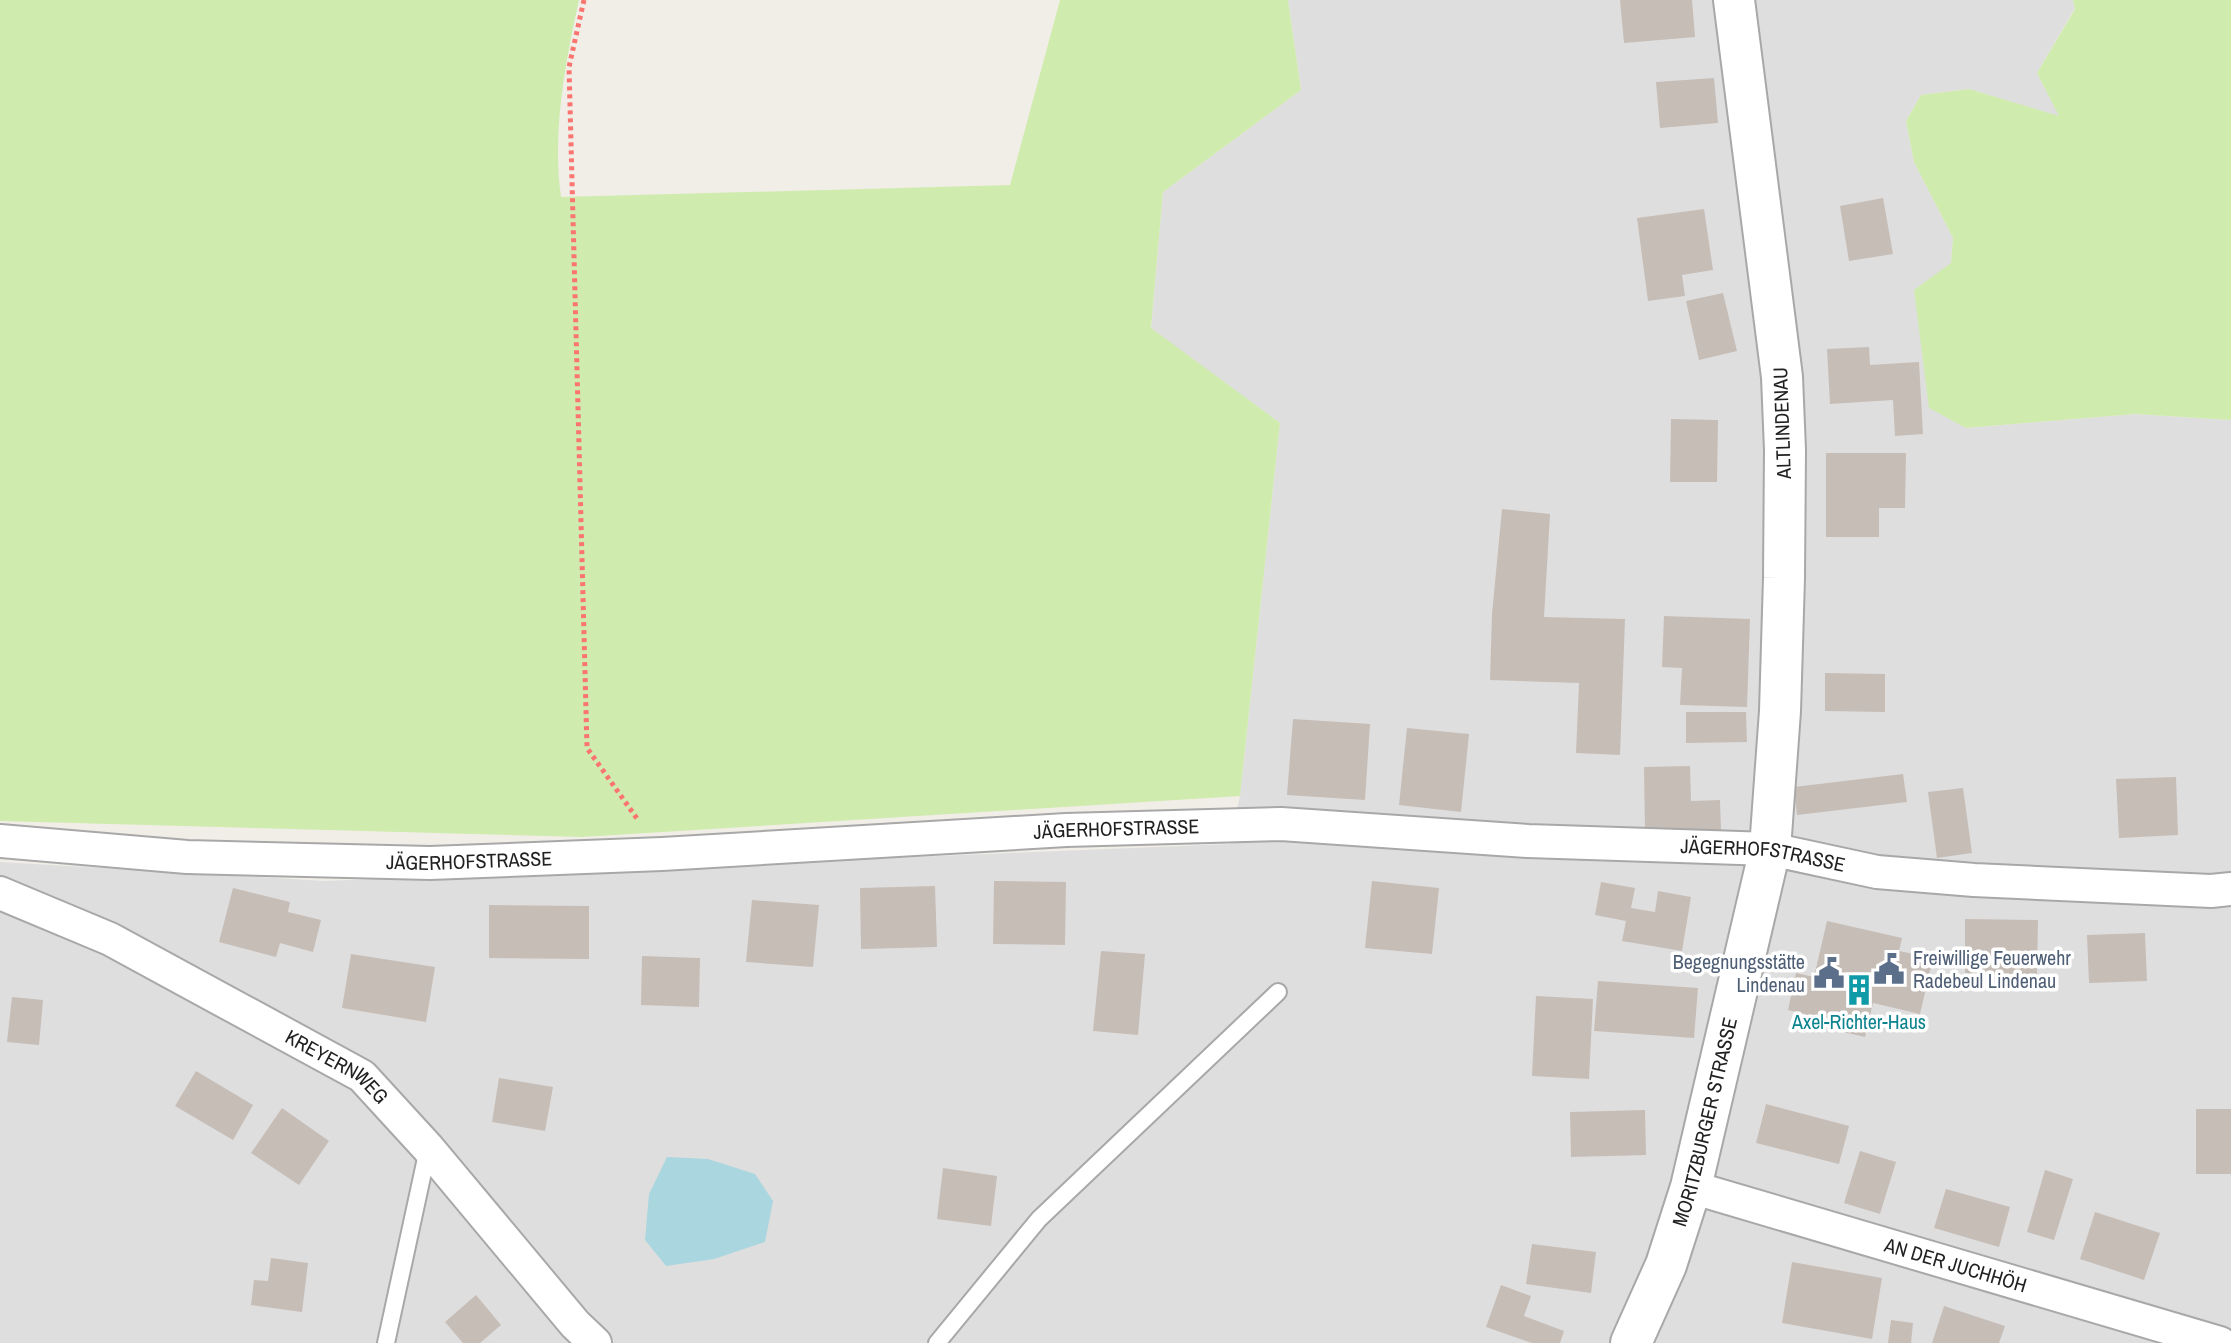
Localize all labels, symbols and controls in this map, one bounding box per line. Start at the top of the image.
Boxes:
street label: ALTLINDENAU [1766,367,1797,480]
street label: JÄGERHOFSTRASSE [1033,812,1200,845]
street label: JÄGERHOFSTRASSE [1680,832,1848,878]
street label: JÄGERHOFSTRASSE [386,844,553,876]
place label: Freiwillige Feuerwehr Radebeul Lindenau [1913,944,2071,994]
place label: Begegnungsstätte Lindenau [1673,948,1805,998]
public building icon: Freiwillige Feuerwehr Radebeul Lindenau [1872,952,1906,986]
public building icon: Begegnungsstätte Lindenau [1812,956,1846,990]
building icon: Axel-Richter-Haus [1842,973,1876,1007]
place label: Axel-Richter-Haus [1791,1008,1926,1035]
street label: MORITZBURGER STRASSE [1665,1015,1743,1230]
street label: KREYERNWEG [281,1023,395,1109]
street label: AN DER JUCHHÖH [1881,1231,2030,1298]

